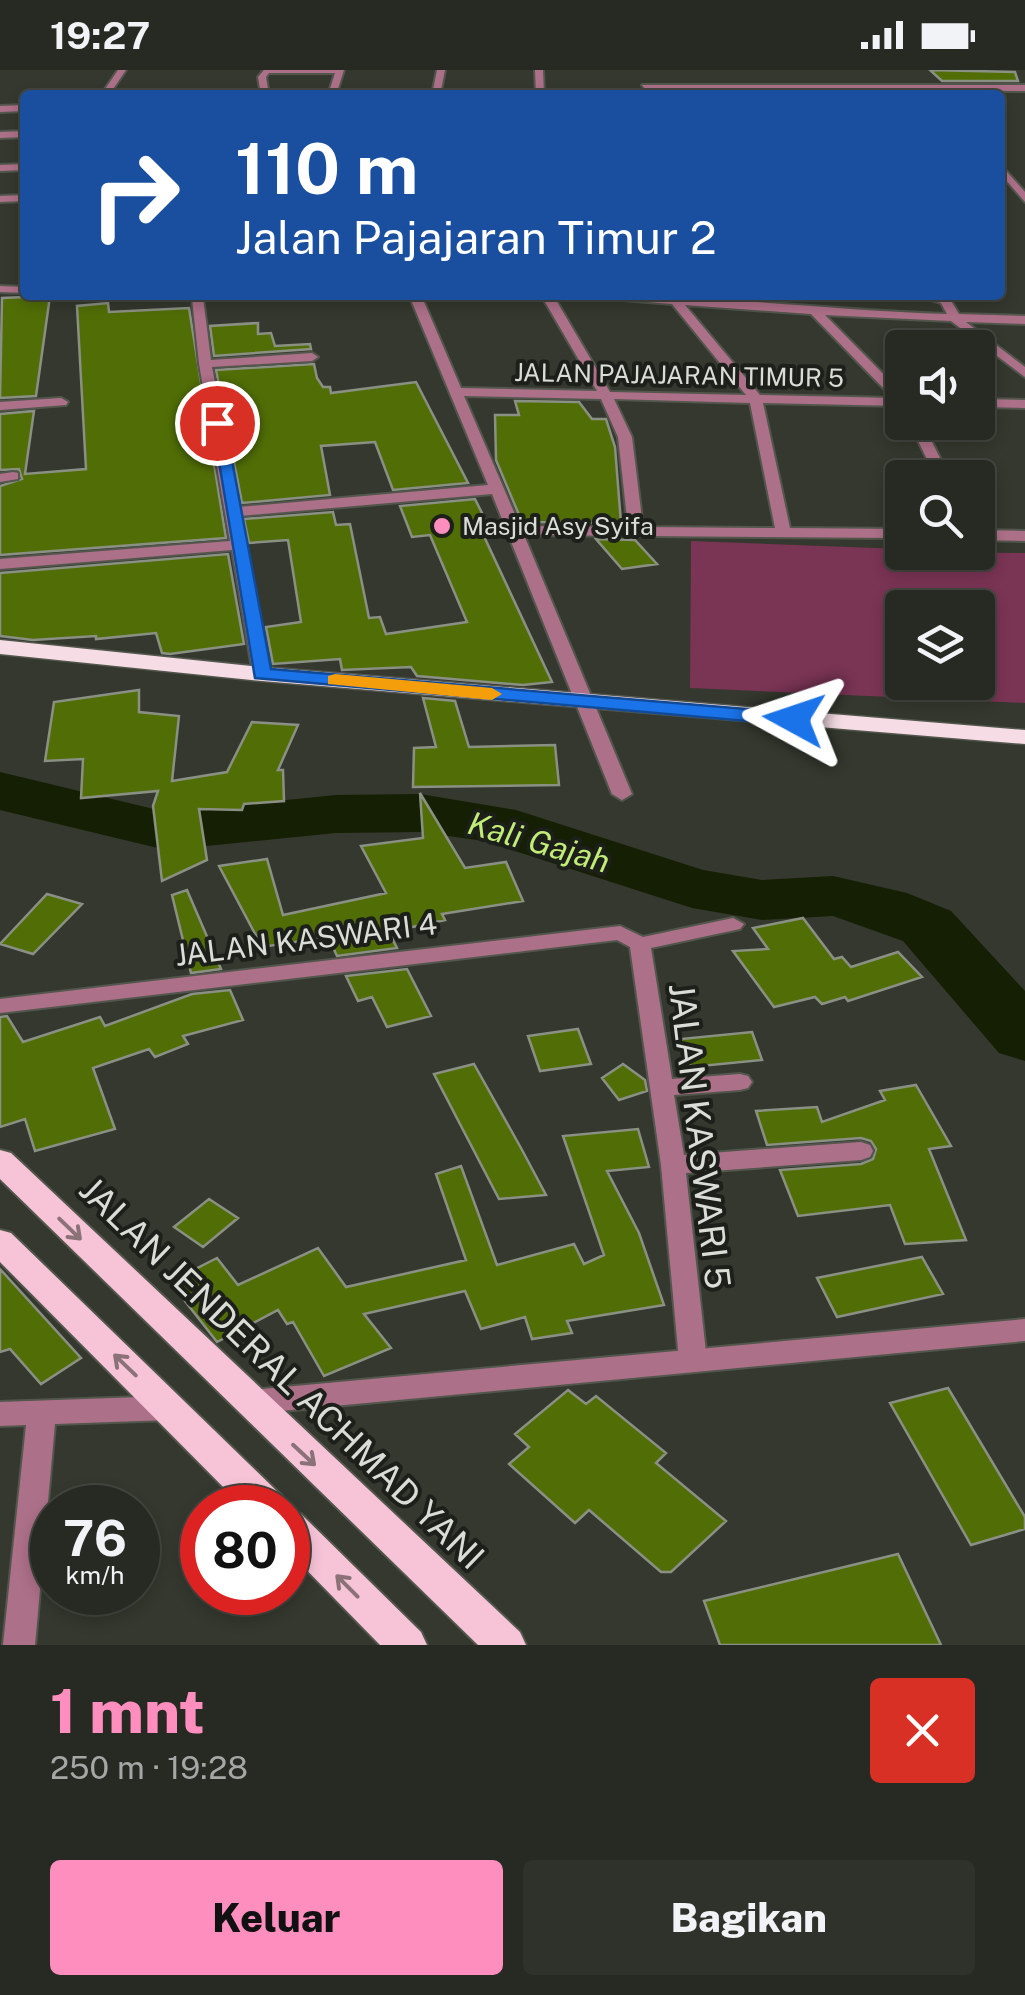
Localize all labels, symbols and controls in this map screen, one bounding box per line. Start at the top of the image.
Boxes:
text: 19:27 [50,13,150,58]
text: 110 m [235,127,419,210]
icon: right [70,130,200,260]
text: Jalan Pajajaran Timur 2 [235,211,716,264]
map controls [885,330,995,700]
button: sound [885,330,995,440]
street label: JALAN PAJAJARAN TIMUR 5 [514,357,844,393]
pin [175,381,260,466]
icon: arrive [190,396,245,451]
button: search [885,460,995,570]
place label: Masjid Asy Syifa [462,511,654,541]
marker: Masjid Asy Syifa [431,515,453,537]
button: layers [885,590,995,700]
position arrow [742,667,846,771]
water label: Kali Gajah [464,804,614,880]
street label: JALAN KASWARI 4 [173,905,439,973]
street label: JALAN KASWARI 5 [661,981,739,1291]
street label: JALAN JENDERAL ACHMAD YANI [71,1169,493,1577]
one-way arrow [57,1217,82,1240]
one-way arrow [113,1353,137,1377]
one-way arrow [291,1443,316,1466]
speed limit sign: 80 [180,1485,310,1615]
text: 76 [63,1508,127,1567]
text: km/h [66,1560,124,1590]
one-way arrow [335,1574,359,1598]
text: 1 mnt [50,1676,205,1747]
button: close [870,1678,975,1783]
text: 250 m · 19:28 [50,1749,248,1786]
button: Keluar [50,1860,503,1975]
button: Bagikan [523,1860,975,1975]

